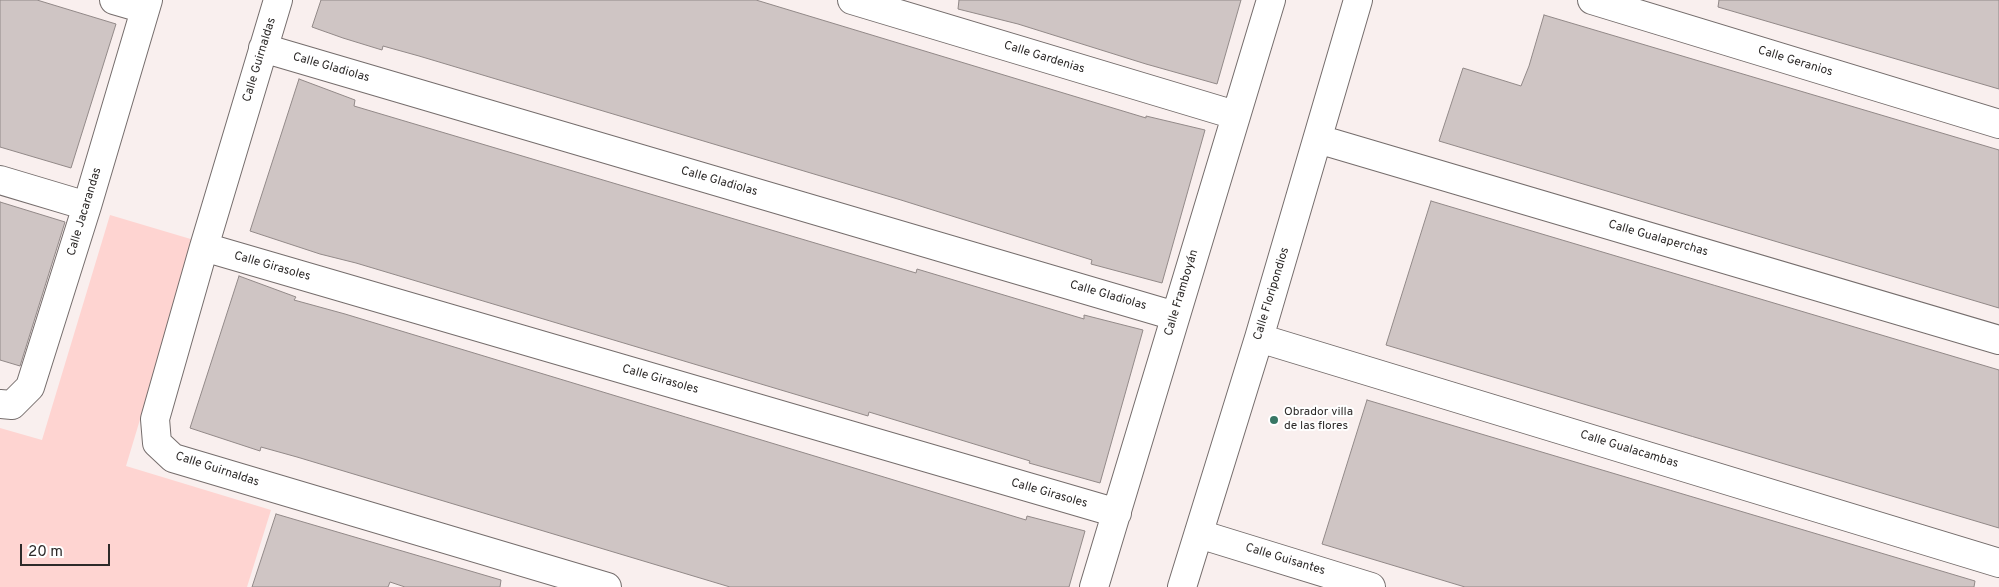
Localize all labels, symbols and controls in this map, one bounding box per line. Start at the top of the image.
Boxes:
street label: Calle Guirnaldas [240,16,280,104]
street label: Calle Gardenias [1002,39,1086,77]
street label: Calle Geranios [1756,44,1834,80]
street label: Calle Gladiolas [291,50,371,86]
street label: Calle Gladiolas [679,164,759,200]
street label: Calle Jacarandas [65,166,105,258]
street label: Calle Gualaperchas [1606,218,1710,260]
street label: Calle Floripondios [1251,246,1293,342]
street label: Calle Framboyán [1162,248,1202,338]
street label: Calle Girasoles [232,249,312,285]
street label: Calle Gladiolas [1068,278,1148,314]
street label: Calle Girasoles [620,362,700,398]
place label: Obrador villa de las flores [1284,406,1353,434]
marker: Obrador villa de las flores [1268,414,1280,426]
street label: Calle Gualacambas [1578,428,1680,472]
street label: Calle Guirnaldas [173,450,261,490]
street label: Calle Girasoles [1009,476,1089,512]
scale bar [22,534,112,566]
street label: Calle Guisantes [1243,541,1327,579]
text: 20 m [28,543,63,562]

